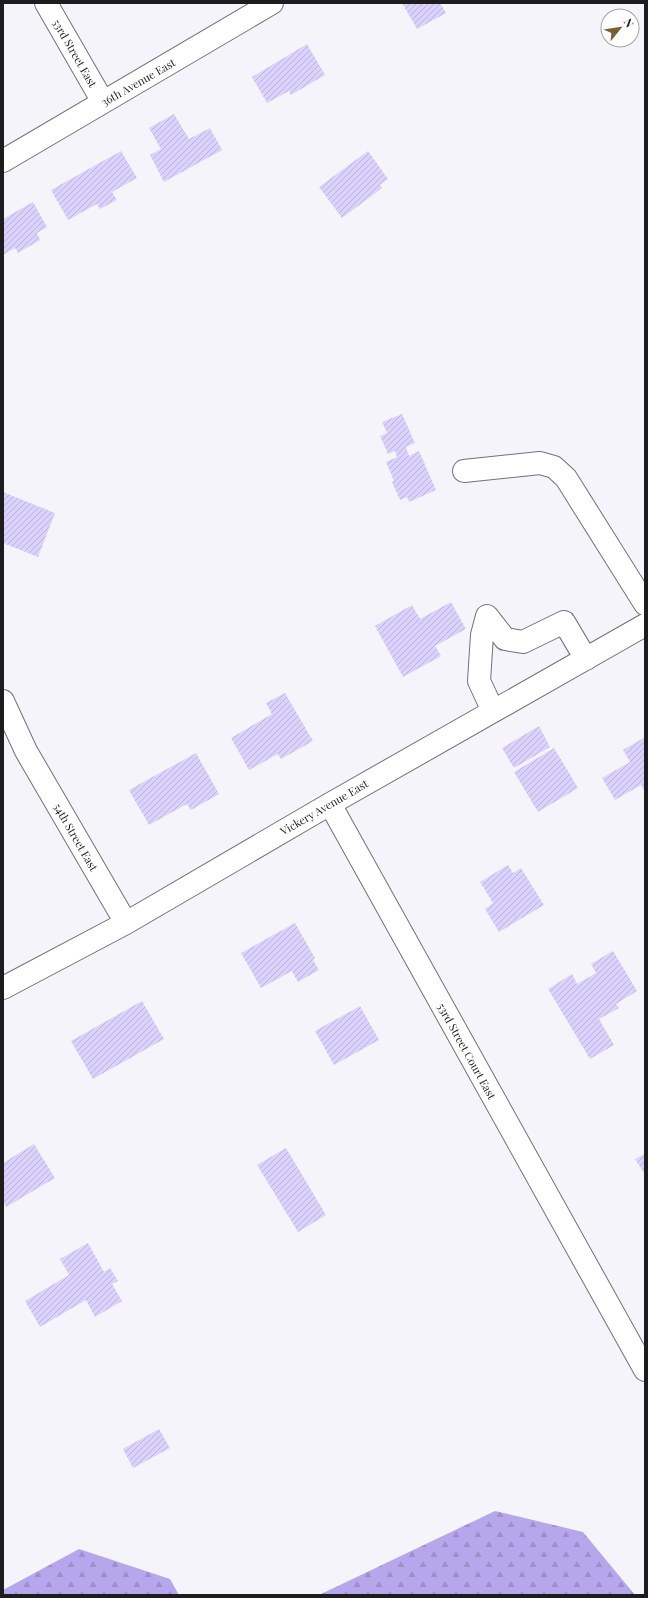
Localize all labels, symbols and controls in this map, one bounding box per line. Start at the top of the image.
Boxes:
north arrow [600,8,640,48]
street label: 53rd Street East [49,16,101,90]
text: N [621,16,638,30]
street label: 36th Avenue East [98,55,178,109]
street label: Vickery Avenue East [276,776,371,839]
street label: 54th Street East [50,800,102,874]
street label: 53rd Street Court East [434,1000,500,1102]

